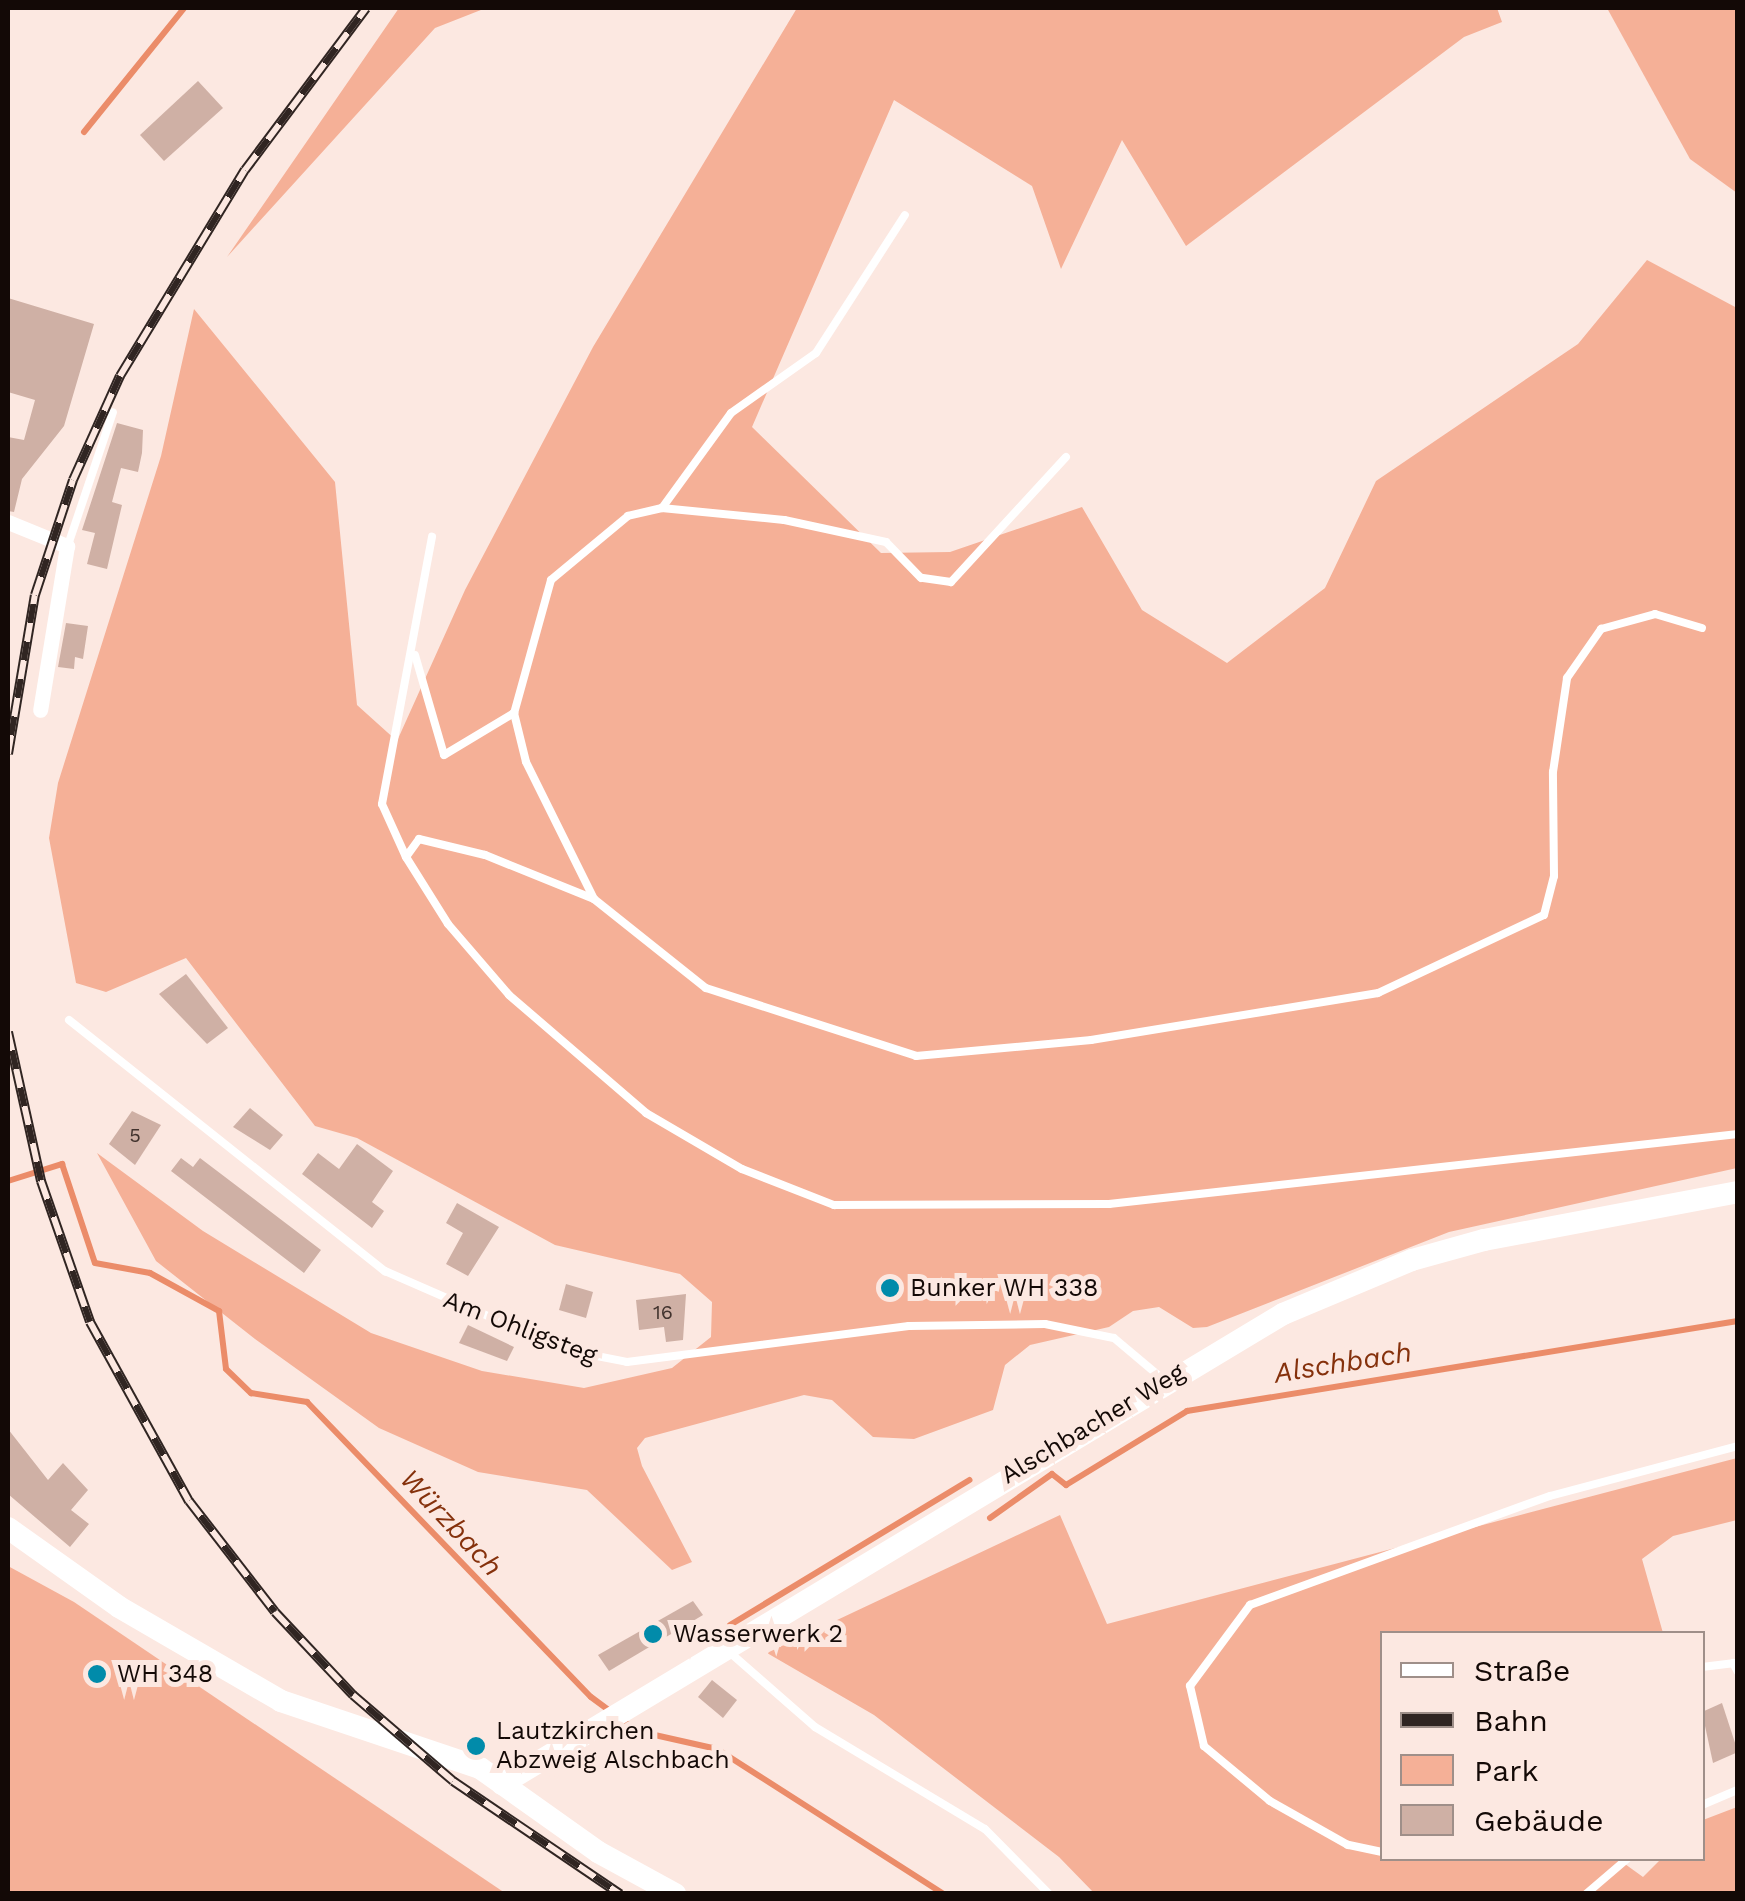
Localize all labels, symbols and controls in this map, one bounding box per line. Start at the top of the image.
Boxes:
house number: 5 [129,1123,141,1147]
place label: Bunker WH 338 [910,1273,1100,1303]
marker: Bunker WH 338 [879,1277,901,1299]
street label: Am Ohligsteg [439,1285,601,1371]
house number: 16 [653,1300,673,1324]
water label: Alschbach [1272,1336,1414,1390]
street label: Alschbacher Weg [995,1357,1191,1491]
water label: Würzbach [393,1463,509,1583]
place label: Wasserwerk 2 [673,1619,844,1649]
marker: Wasserwerk 2 [642,1623,664,1645]
legend [1380,1631,1705,1861]
text: Straße [1474,1653,1570,1688]
place label: WH 348 [117,1659,213,1689]
marker: WH 348 [86,1663,108,1685]
text: Bahn [1474,1703,1548,1738]
place label: Lautzkirchen Abzweig Alschbach [496,1717,731,1776]
marker: Lautzkirchen Abzweig Alschbach [465,1735,487,1757]
text: Park [1474,1753,1539,1788]
text: Gebäude [1474,1803,1603,1838]

